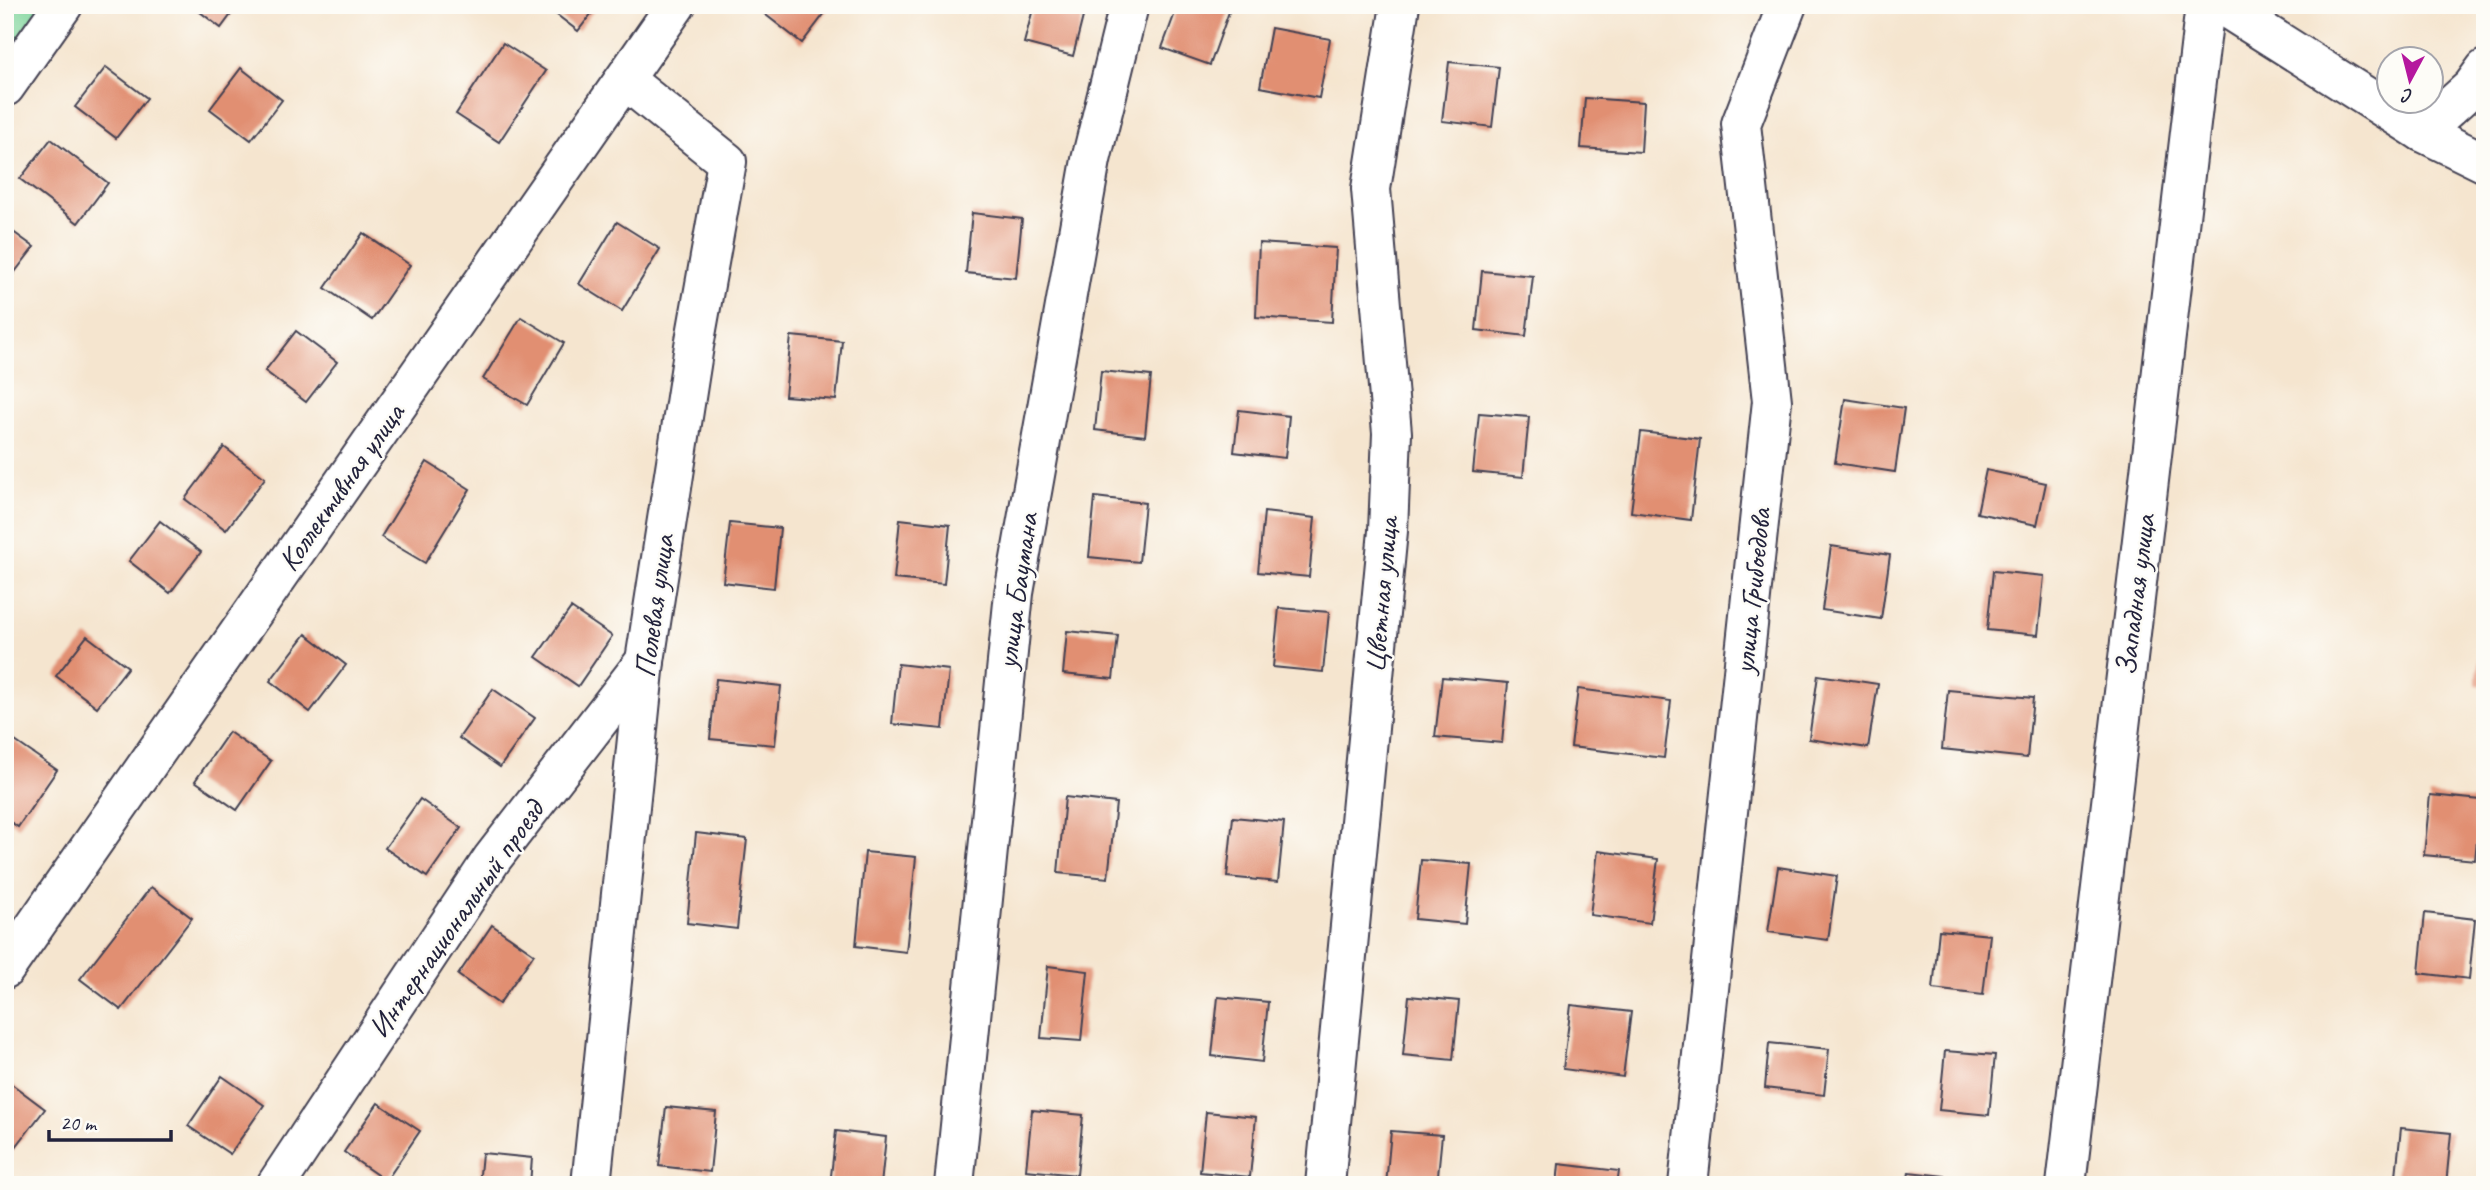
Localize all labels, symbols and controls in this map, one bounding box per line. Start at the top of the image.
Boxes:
north arrow [2374,46,2444,116]
text: С [2399,83,2414,108]
street label: Коллективная улица [269,394,414,578]
street label: улица Грибоедова [1724,505,1780,678]
street label: улица Баумана [987,509,1047,673]
street label: Западная улица [2106,511,2164,678]
street label: Цветная улица [1355,513,1407,674]
street label: Полевая улица [625,530,683,680]
street label: Интернациональный проезд [360,791,554,1045]
scale bar [49,1099,172,1143]
text: 20 m [60,1110,98,1136]

